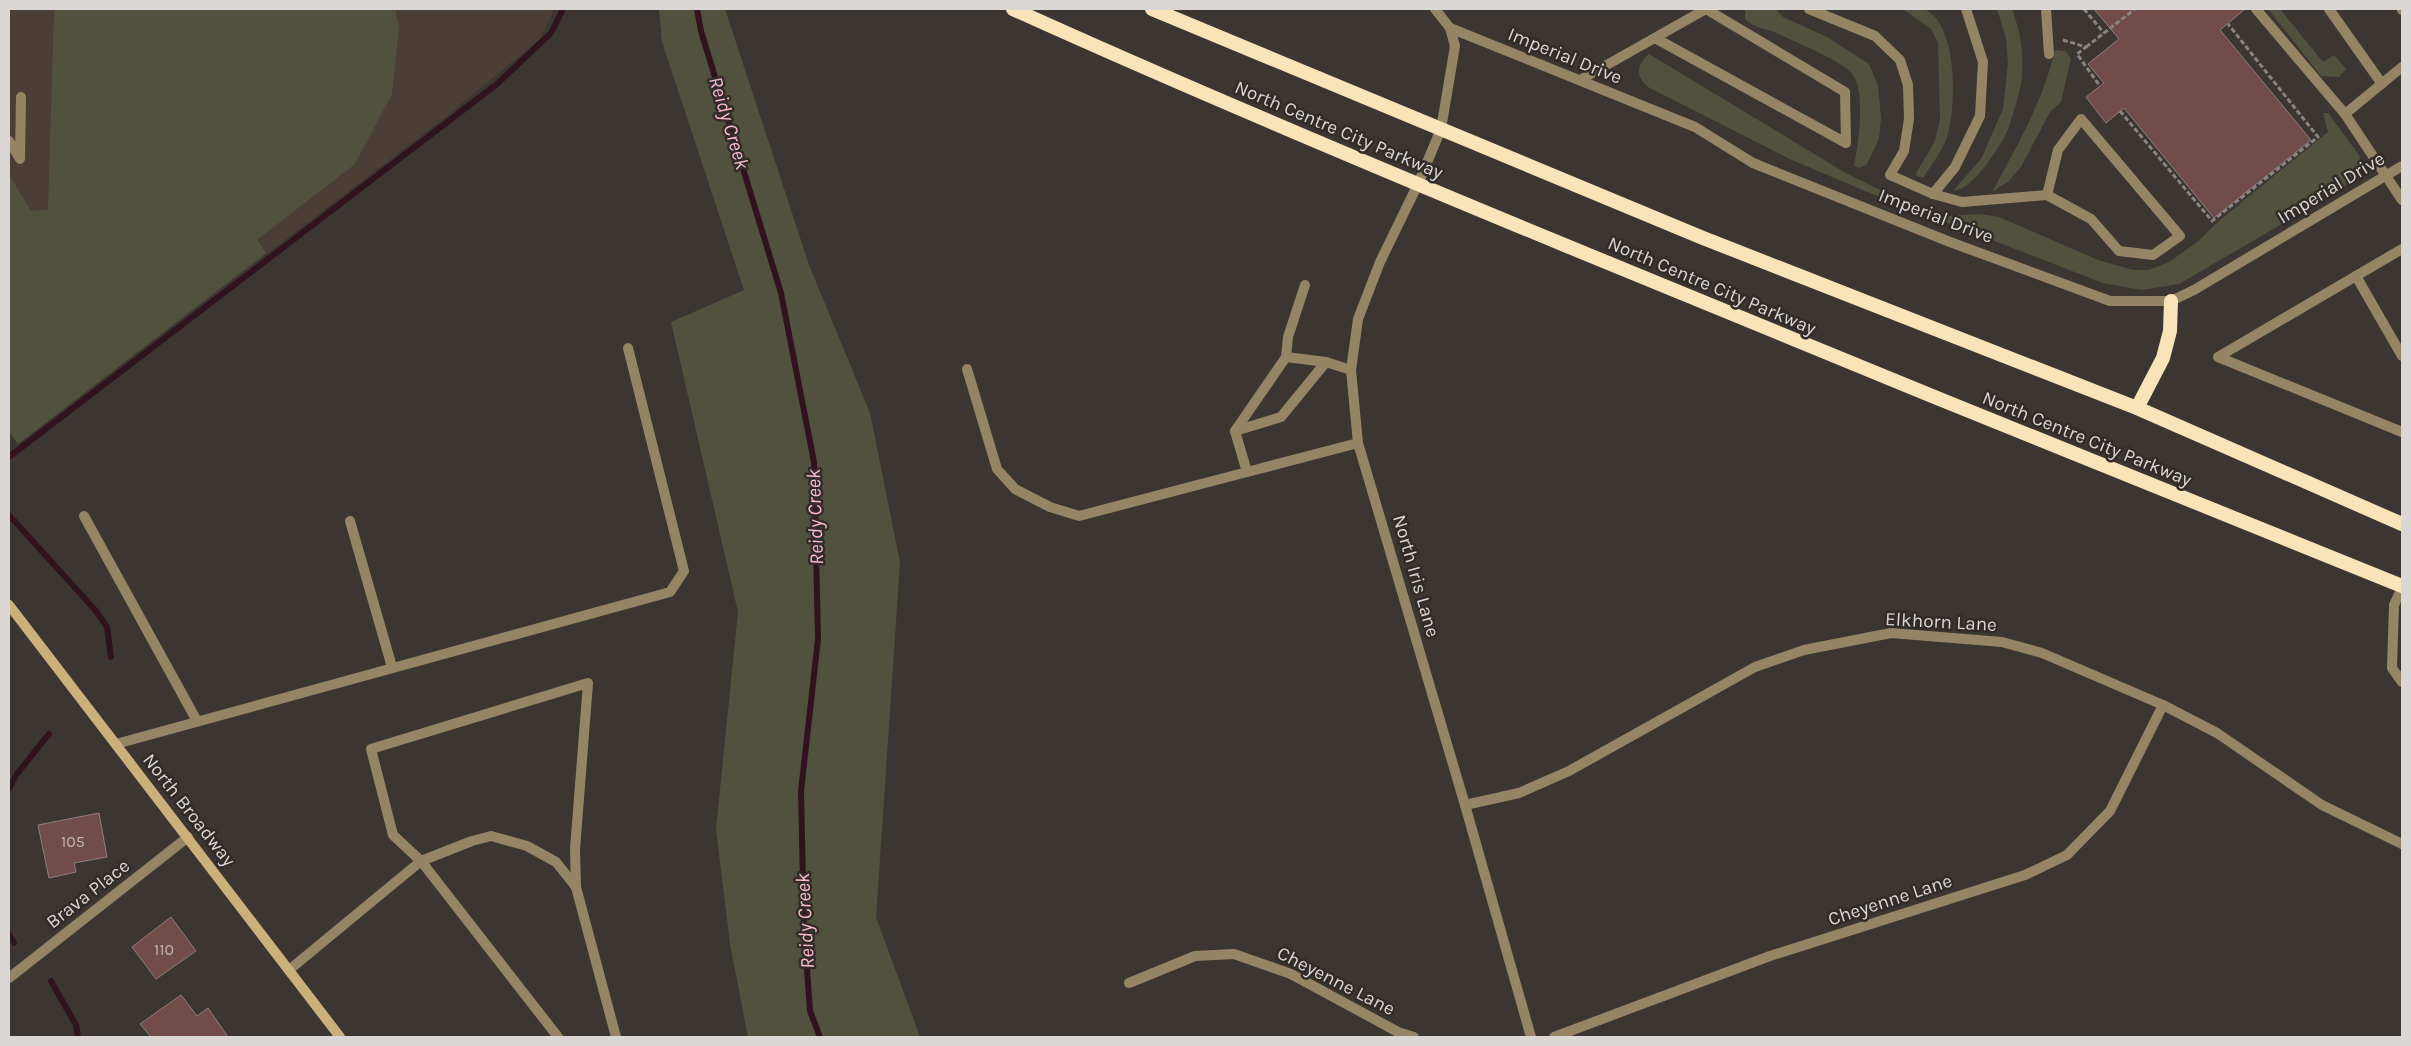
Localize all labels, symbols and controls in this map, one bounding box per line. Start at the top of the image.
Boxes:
street label: Imperial Drive [1505,23,1625,89]
water label: Reidy Creek [704,74,754,173]
street label: North Centre City Parkway [1232,76,1447,184]
street label: Imperial Drive [2273,147,2389,229]
street label: Imperial Drive [1876,184,1996,248]
street label: North Centre City Parkway [1605,232,1820,340]
street label: North Centre City Parkway [1979,387,2195,491]
water label: Reidy Creek [802,468,828,565]
street label: North Iris Lane [1388,512,1444,640]
street label: Elkhorn Lane [1885,608,1997,636]
street label: North Broadway [138,749,240,871]
house number: 105 [61,832,85,851]
street label: Brava Place [42,855,134,933]
street label: Cheyenne Lane [1825,870,1955,930]
water label: Reidy Creek [791,872,819,970]
house number: 110 [154,940,174,959]
street label: Cheyenne Lane [1273,942,1399,1020]

